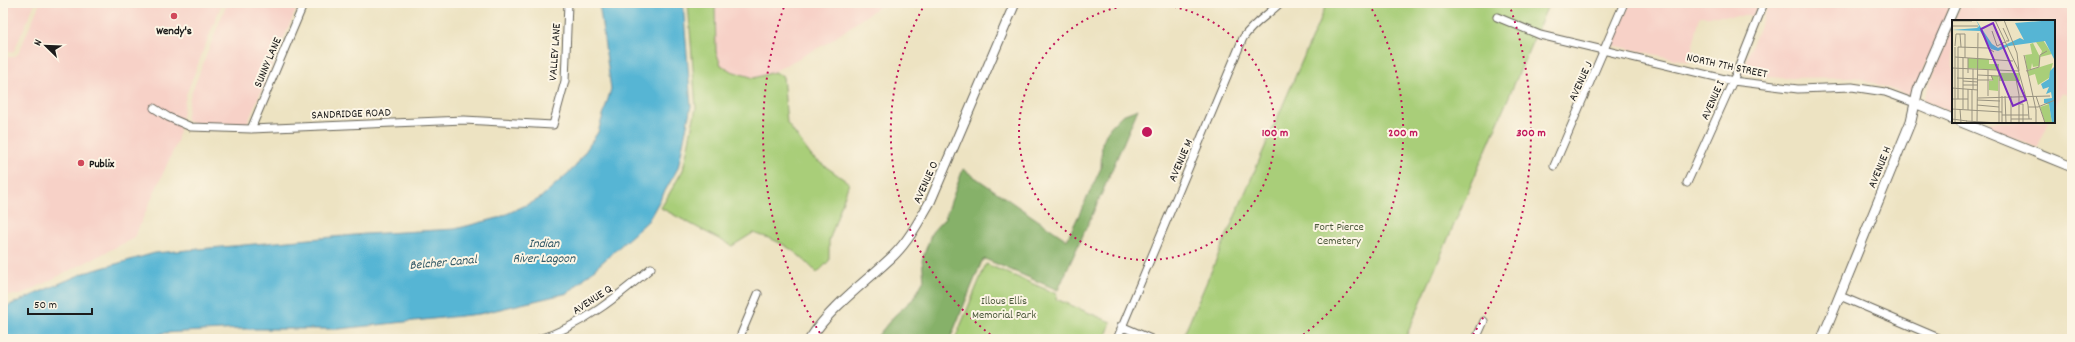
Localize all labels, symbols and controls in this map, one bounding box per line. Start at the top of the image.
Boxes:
marker: Wendy's [169,11,179,21]
inset map [1952,20,2055,123]
street label: VALLEY LANE [545,22,566,81]
place label: Wendy's [156,23,192,40]
north arrow [26,26,66,66]
street label: SUNNY LANE [250,34,287,90]
text: N [30,37,47,49]
street label: NORTH 7TH STREET [1685,50,1769,83]
street label: AVENUE J [1565,59,1598,104]
street label: AVENUE I [1697,78,1730,123]
street label: SANDRIDGE ROAD [311,105,391,124]
centre of rings [1140,125,1154,139]
text: 100 m [1262,125,1288,142]
text: 200 m [1388,125,1418,142]
text: 300 m [1516,125,1546,142]
street label: AVENUE M [1165,137,1198,184]
street label: AVENUE H [1864,144,1896,191]
place label: Publix [89,156,115,173]
marker: Publix [76,158,86,168]
street label: AVENUE O [910,159,943,206]
park label: Fort Pierce Cemetery [1314,219,1364,250]
water label: Indian River Lagoon [513,235,576,269]
water label: Belcher Canal [409,251,479,276]
street label: AVENUE Q [569,281,616,320]
scale bar [28,290,92,316]
park label: Illous Ellis Memorial Park [972,293,1036,324]
text: 50 m [34,297,57,314]

